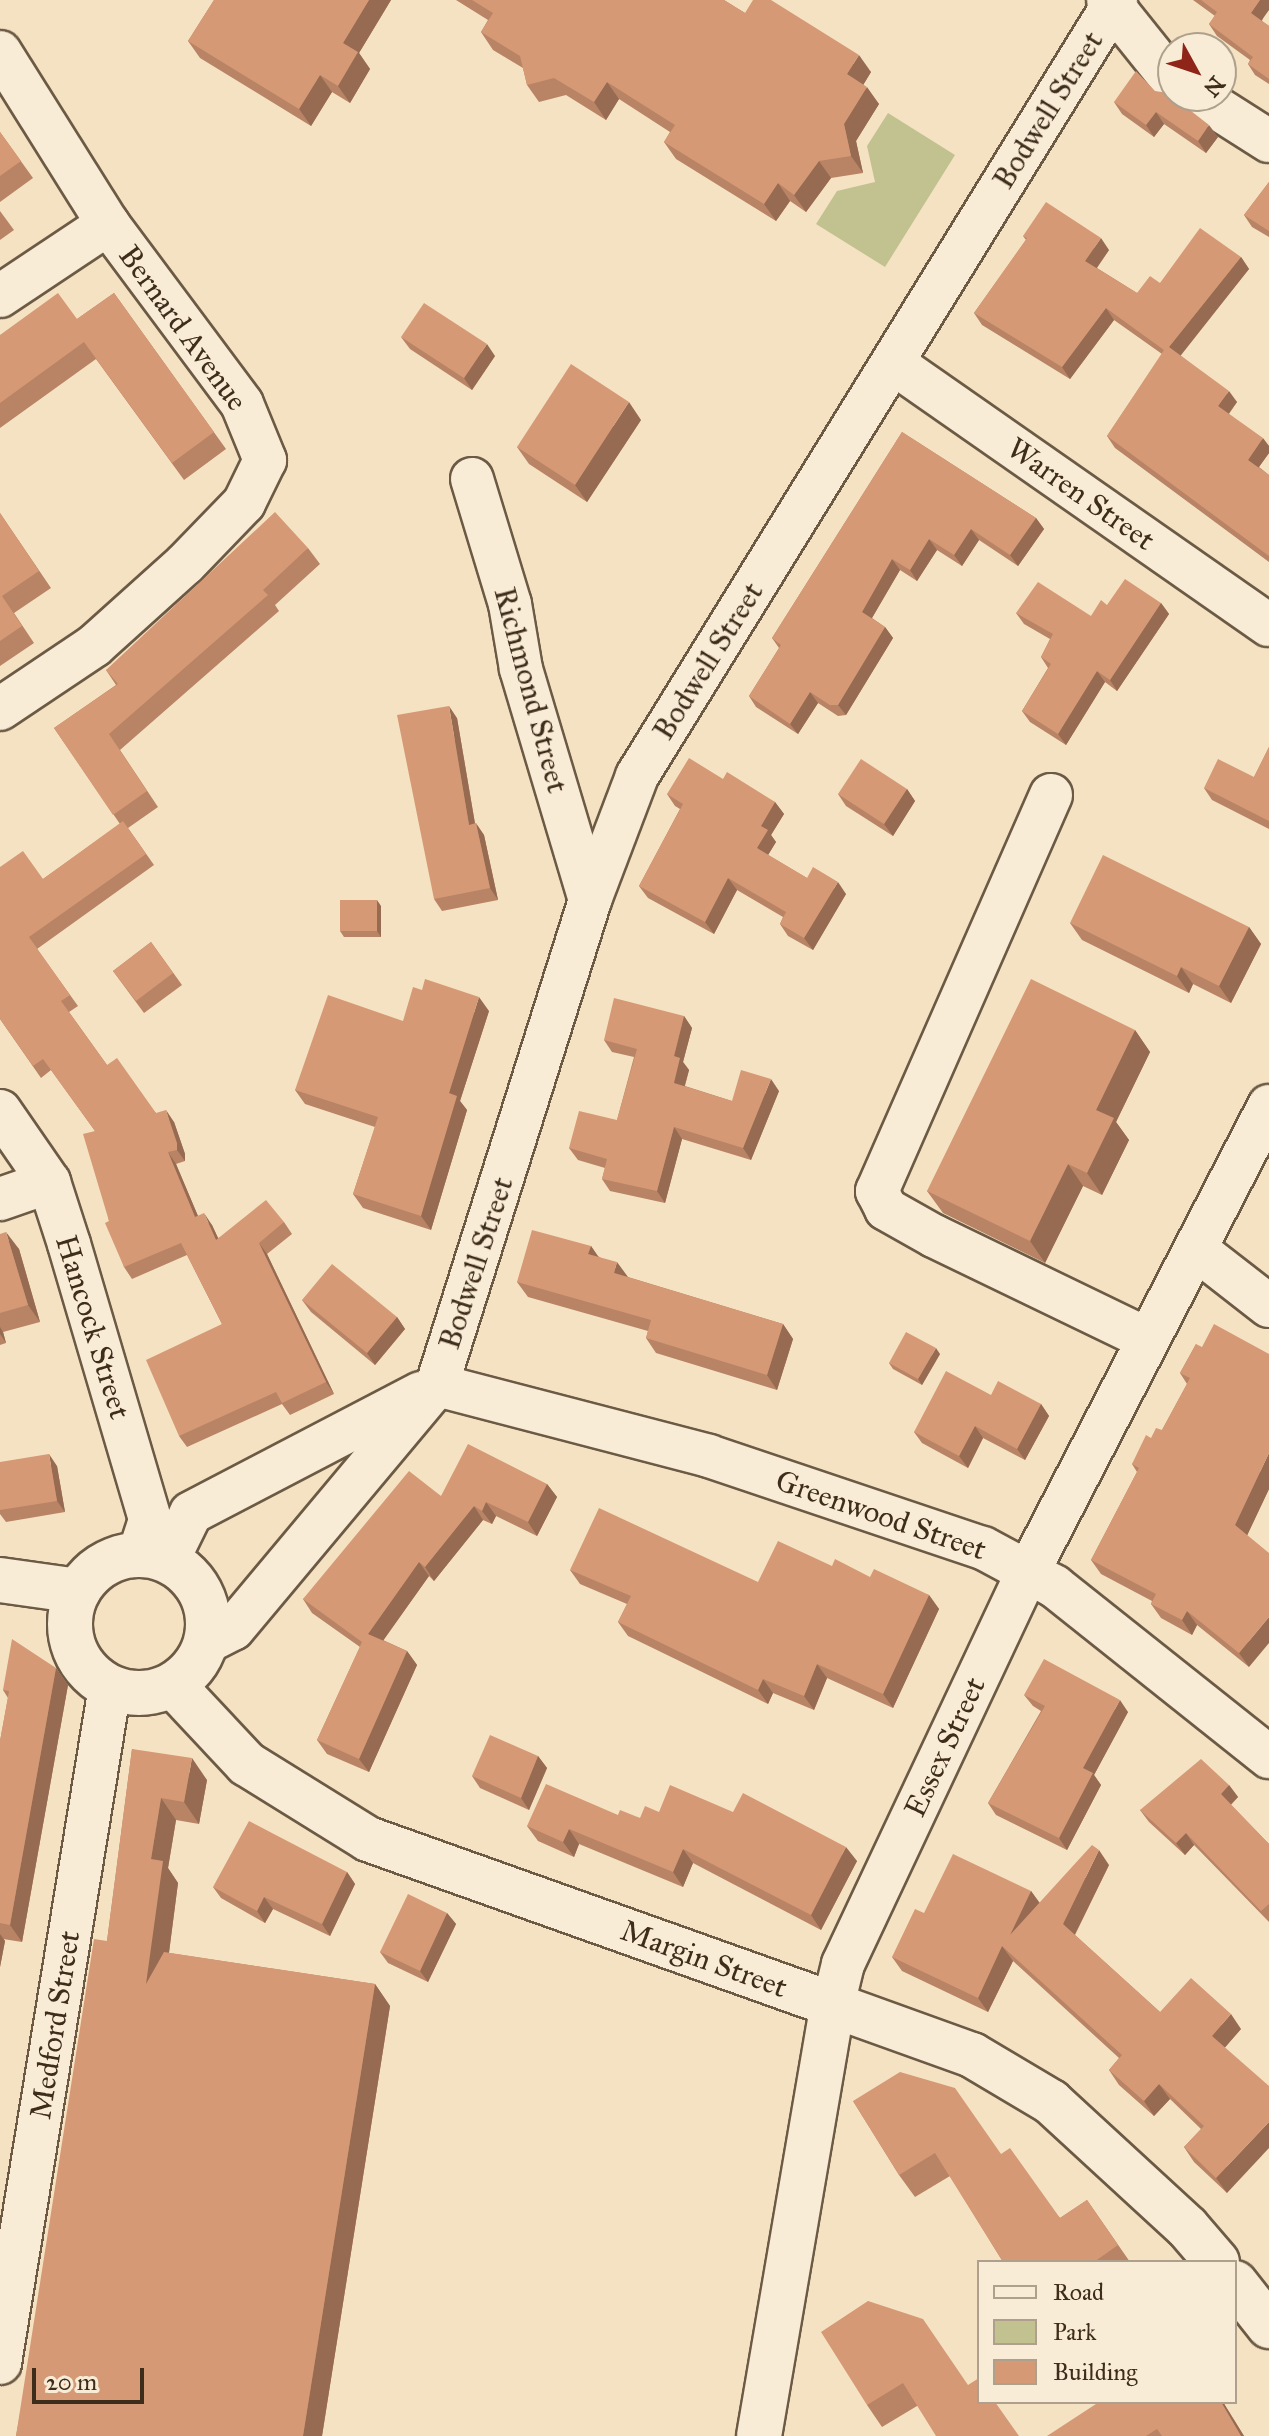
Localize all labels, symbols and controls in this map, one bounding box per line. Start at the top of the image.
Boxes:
street label: Bodwell Street [985,24,1111,196]
north arrow [1157,32,1237,112]
text: N [1198,71,1231,102]
street label: Bernard Avenue [111,238,255,418]
street label: Warren Street [1000,430,1162,558]
street label: Bodwell Street [645,575,771,747]
street label: Richmond Street [486,583,576,797]
street label: Bodwell Street [431,1172,521,1354]
street label: Hancock Street [48,1231,138,1423]
street label: Greenwood Street [771,1462,991,1568]
street label: Essex Street [897,1671,993,1823]
street label: Margin Street [616,1912,792,2006]
street label: Medford Street [22,1928,88,2122]
legend [977,2260,1237,2404]
text: Road [1053,2277,1104,2307]
text: Park [1053,2317,1096,2347]
scale bar [36,2352,148,2402]
text: Building [1053,2357,1138,2387]
text: 20 m [46,2367,97,2397]

